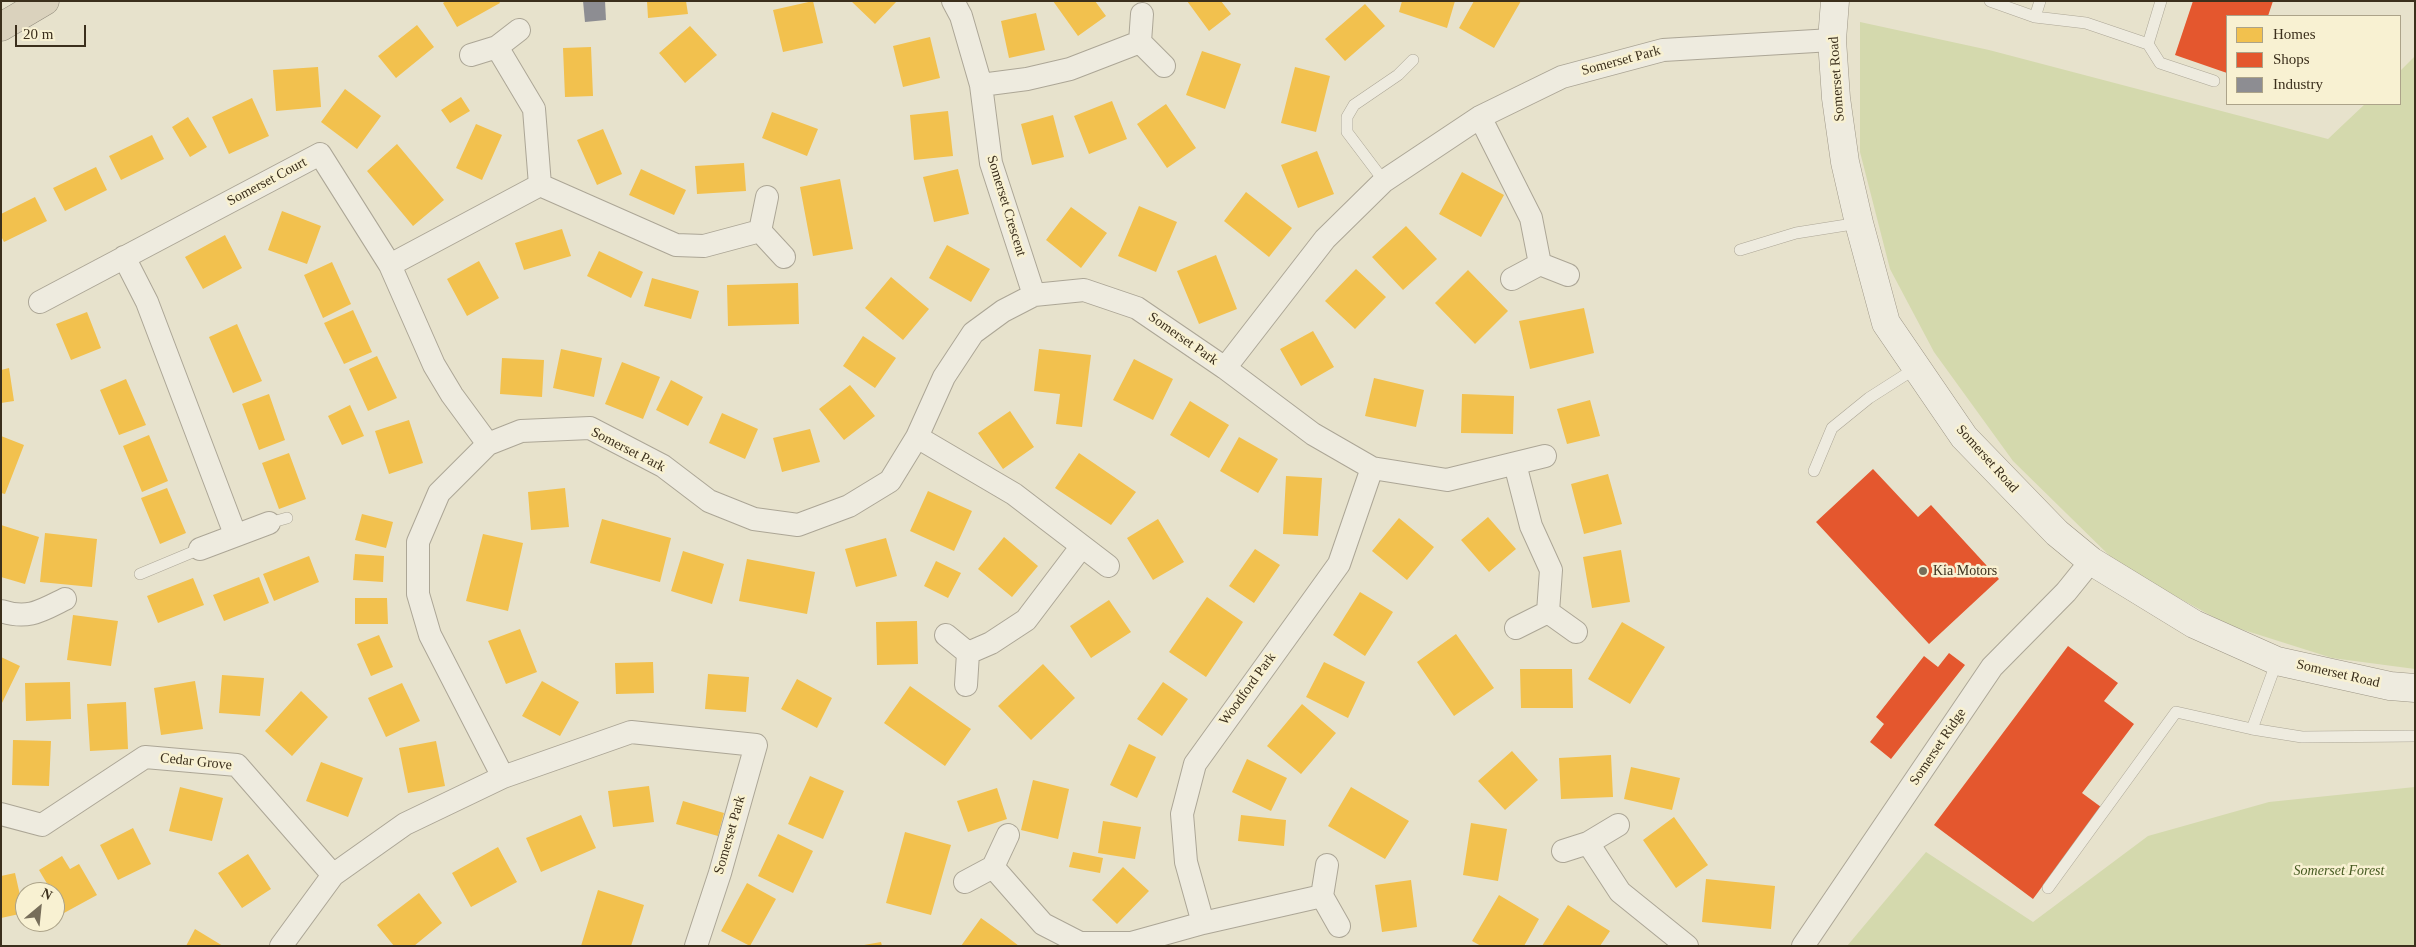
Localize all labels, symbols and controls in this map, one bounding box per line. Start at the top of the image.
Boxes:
scale bar [18,15,89,47]
legend [2226,15,2401,105]
text: 20 m [23,26,53,42]
text: Homes [2273,26,2316,42]
street label: Somerset Road [1826,36,1848,122]
street label: Somerset Park [1580,42,1662,80]
text: Shops [2273,51,2310,67]
text: Industry [2273,76,2323,92]
street label: Somerset Court [224,154,310,210]
street label: Somerset Crescent [983,154,1029,258]
street label: Somerset Park [1145,309,1221,369]
street label: Somerset Road [1952,422,2022,496]
street label: Somerset Park [588,424,668,476]
place label: Kia Motors [1933,563,1997,579]
marker: Kia Motors [1917,565,1929,577]
street label: Woodford Park [1216,649,1280,729]
street label: Somerset Road [2295,656,2381,692]
street label: Somerset Ridge [1906,705,1970,789]
street label: Cedar Grove [159,750,233,774]
street label: Somerset Park [711,794,749,876]
park label: Somerset Forest [2294,863,2384,879]
north arrow [15,882,65,932]
text: N [39,885,55,903]

